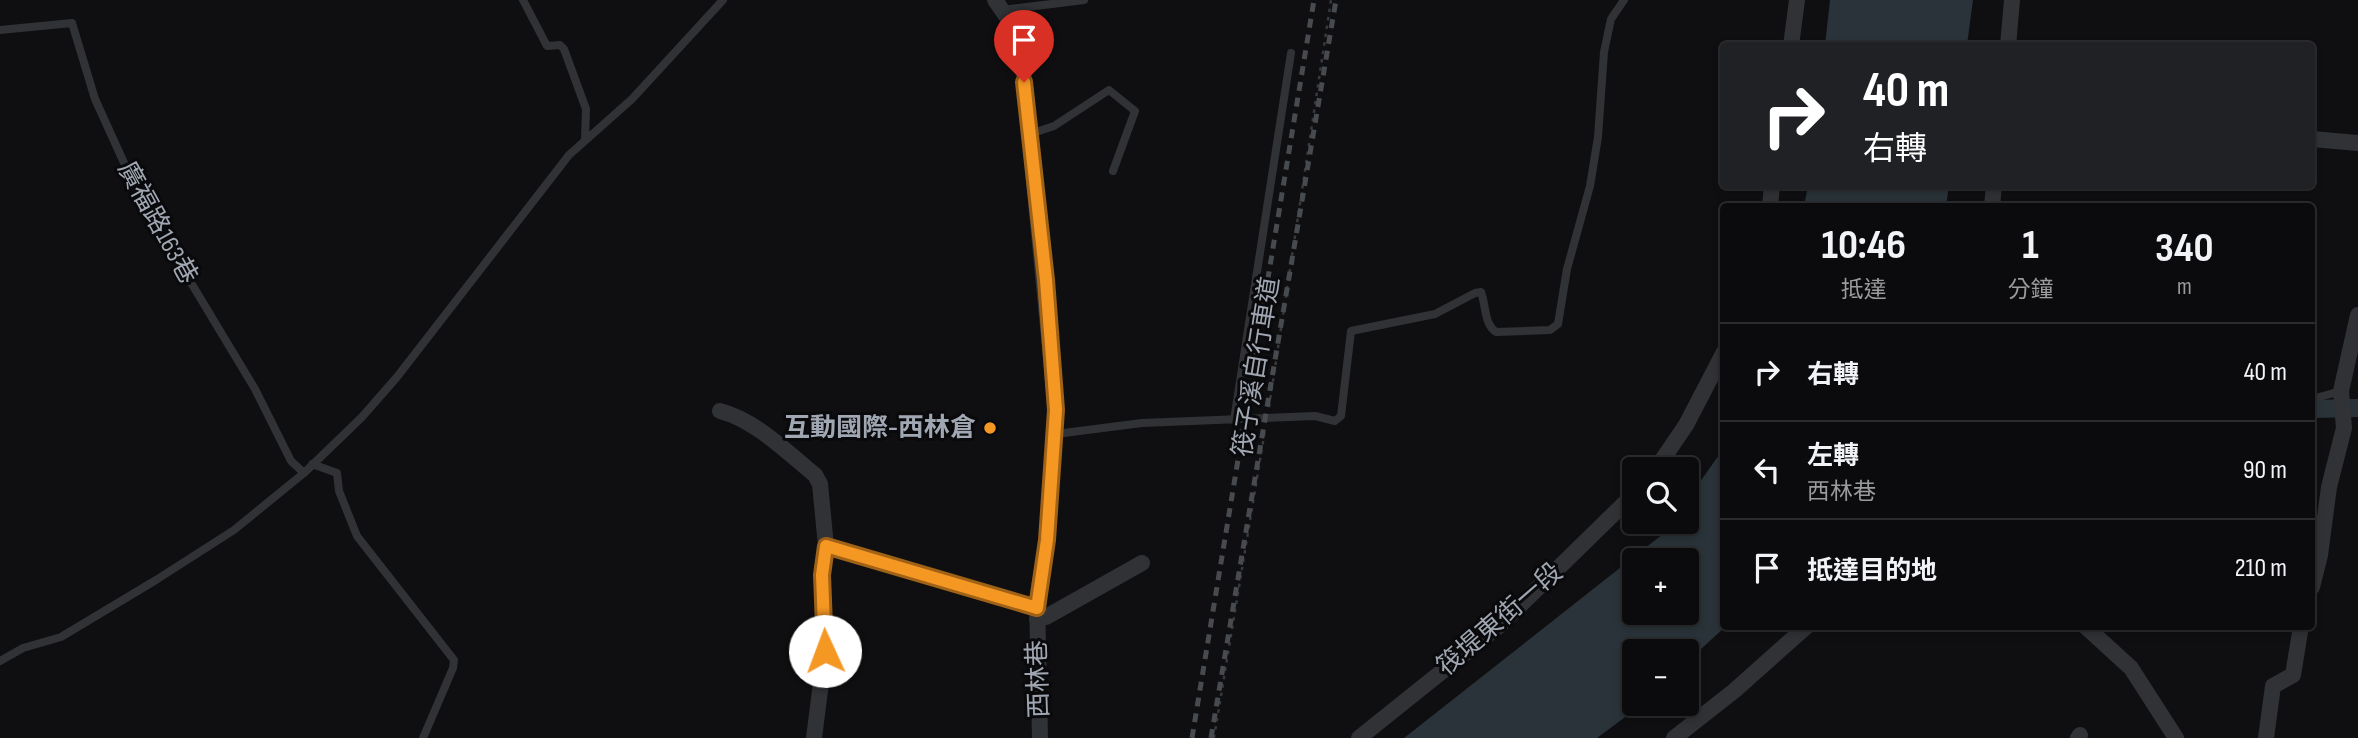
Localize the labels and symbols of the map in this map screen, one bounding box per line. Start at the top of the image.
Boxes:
pin [994,10,1054,82]
street label: 廣福路163巷 [111,156,203,290]
street label: 筏子溪自行車道 [1227,275,1287,459]
place label: 互動國際-西林倉 [784,413,976,444]
marker: 互動國際-西林倉 [982,420,998,436]
street label: 筏堤東街一段 [1431,557,1569,683]
position arrow [788,614,862,688]
street label: 西林巷 [1022,639,1056,719]

